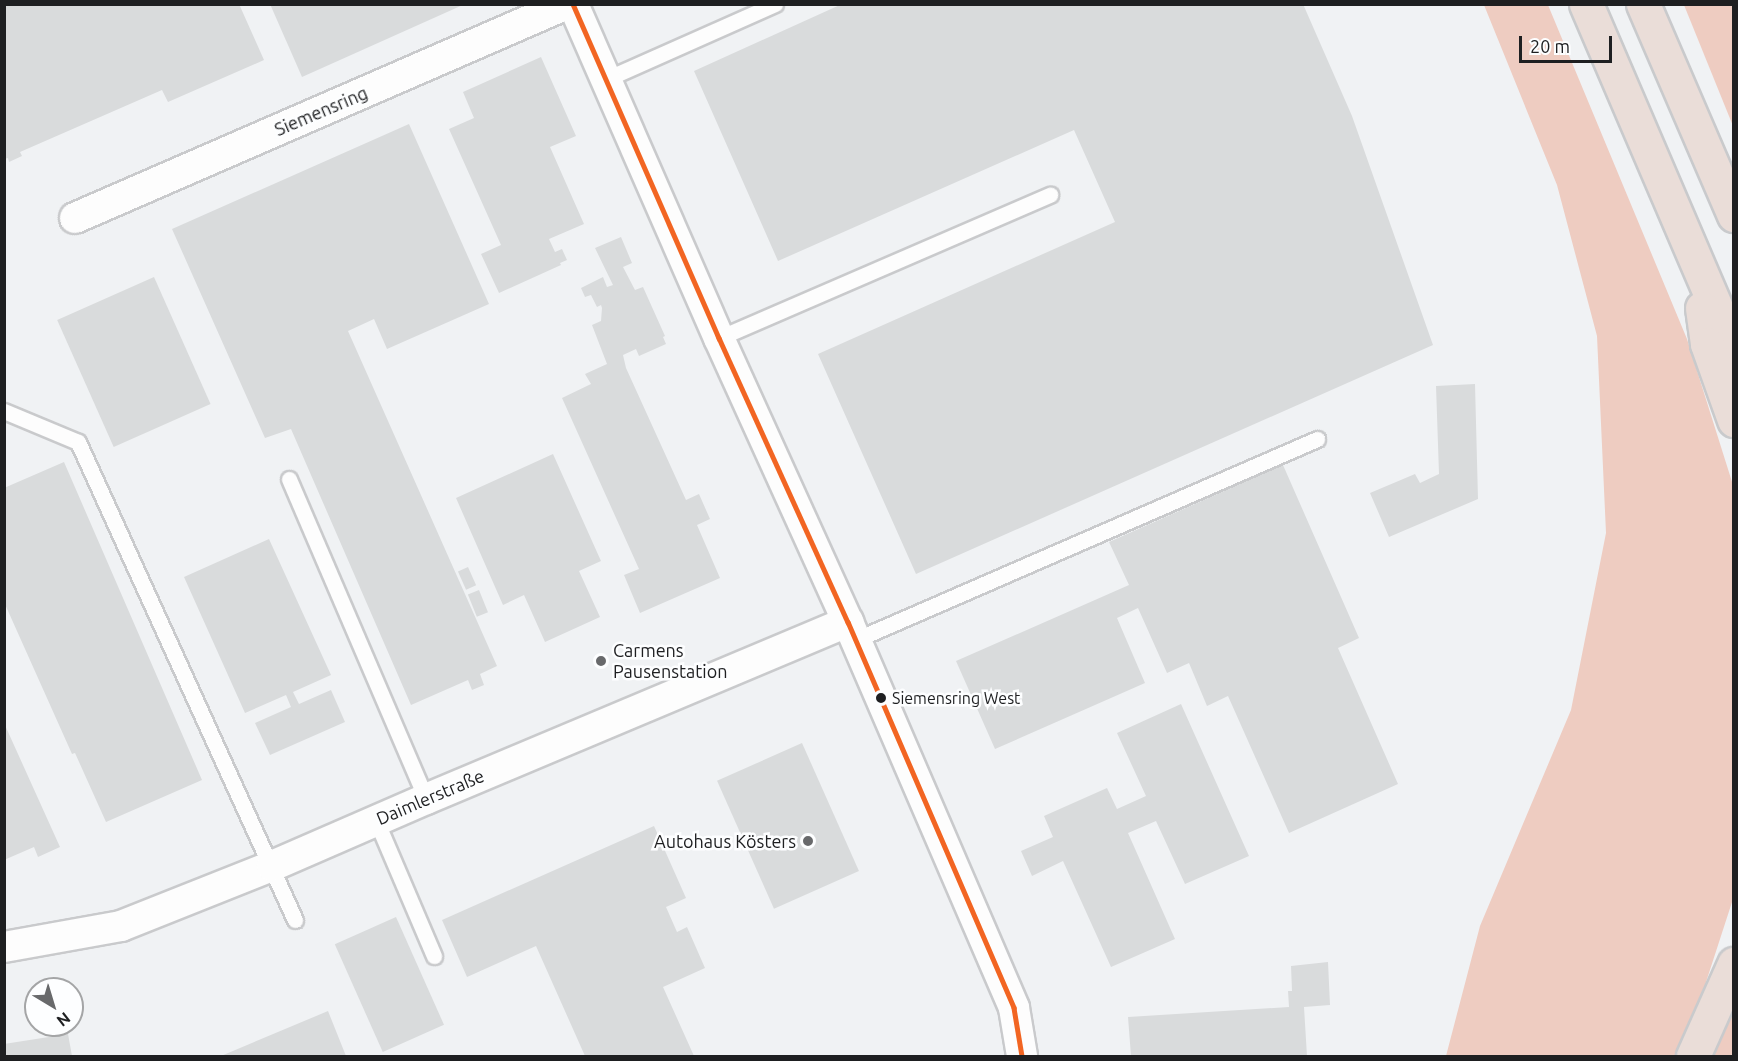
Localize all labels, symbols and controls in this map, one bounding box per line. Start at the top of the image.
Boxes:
scale bar [1522,24,1615,62]
text: 20 m [1530,36,1570,56]
street label: Siemensring [271,82,371,140]
place label: Carmens Pausenstation [613,640,728,682]
marker: Carmens Pausenstation [594,654,608,668]
place label: Siemensring West [892,688,1020,708]
marker: Siemensring West [875,692,887,704]
street label: Daimlerstraße [373,765,487,829]
place label: Autohaus Kösters [654,830,796,852]
marker: Autohaus Kösters [801,834,815,848]
north arrow [24,977,84,1037]
text: N [54,1009,74,1030]

